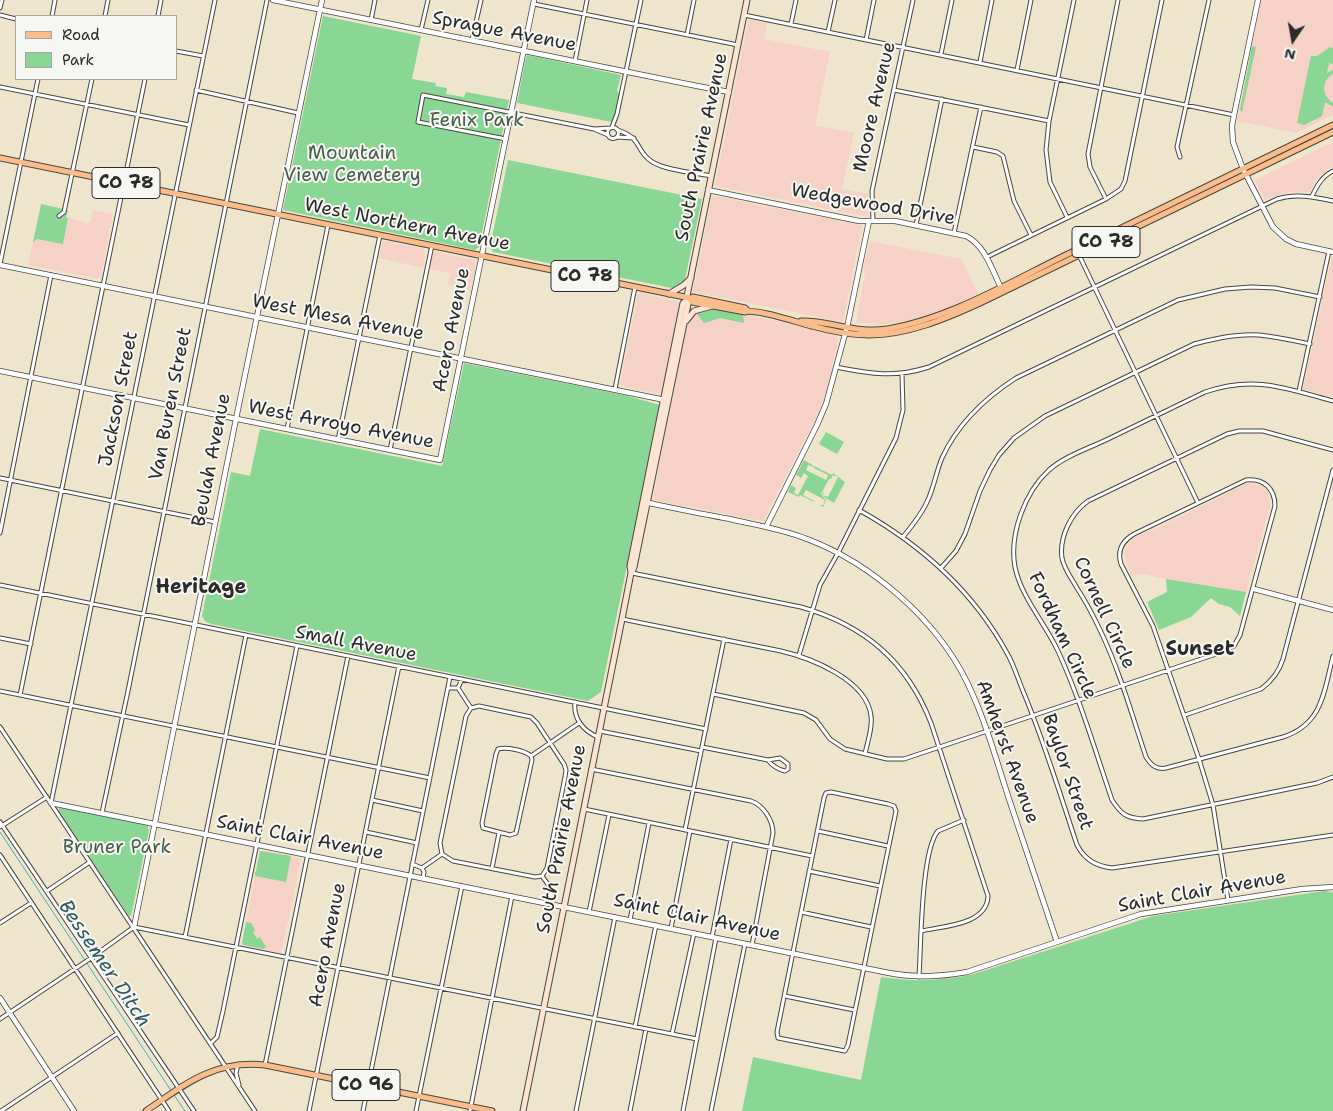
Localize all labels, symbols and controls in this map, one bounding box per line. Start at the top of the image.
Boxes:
street label: Sprague Avenue [430,7,578,57]
legend [15,15,178,80]
north arrow [1268,15,1318,65]
text: Road [62,25,100,45]
street label: Moore Avenue [849,40,901,174]
text: N [1283,45,1297,65]
text: Park [62,50,94,70]
street label: South Prairie Avenue [671,51,733,243]
park label: Fenix Park [430,110,524,132]
park label: Mountain View Cemetery [283,143,421,187]
road number: CO 78 [92,168,160,198]
street label: Wedgewood Drive [789,179,957,231]
street label: West Northern Avenue [302,194,512,256]
road number: CO 78 [1072,226,1140,258]
road number: CO 78 [551,260,619,292]
street label: Acero Avenue [429,266,475,394]
street label: West Mesa Avenue [250,290,426,346]
street label: Van Buren Street [145,326,197,482]
street label: Jackson Street [95,329,143,469]
street label: Beulah Avenue [188,391,236,529]
street label: West Arroyo Avenue [246,396,436,454]
street label: Cornell Circle [1068,553,1140,673]
street label: Fordham Circle [1023,569,1101,703]
district label: Heritage [156,576,246,600]
street label: Small Avenue [293,621,419,667]
district label: Sunset [1166,638,1234,662]
street label: Amherst Avenue [970,677,1044,827]
street label: Baylor Street [1036,711,1098,833]
street label: South Prairie Avenue [533,743,591,935]
street label: Saint Clair Avenue [214,811,386,865]
park label: Bruner Park [63,837,171,859]
street label: Saint Clair Avenue [1116,866,1288,918]
street label: Acero Avenue [305,881,351,1009]
street label: Saint Clair Avenue [612,889,782,947]
water label: Bessemer Ditch [53,896,155,1032]
road number: CO 96 [332,1070,400,1100]

